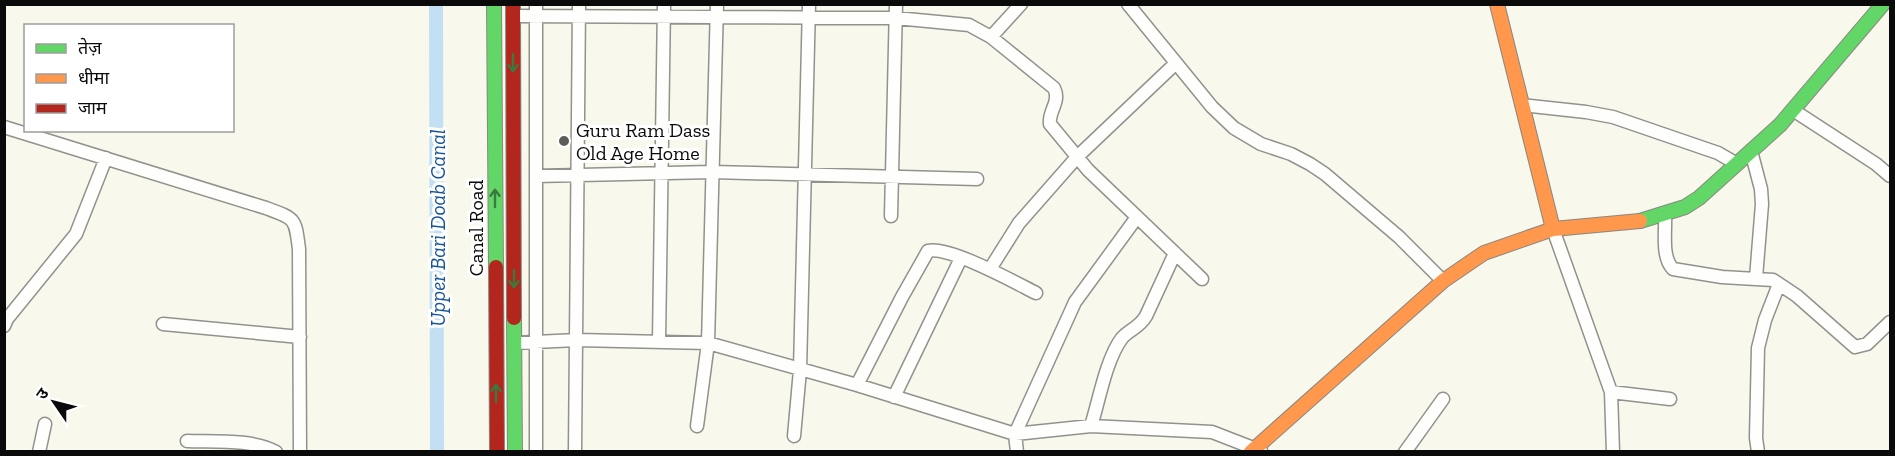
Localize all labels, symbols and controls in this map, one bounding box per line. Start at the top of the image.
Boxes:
legend [24,24,234,132]
text: तेज़ [78,37,102,59]
one-way arrow [507,52,519,72]
text: धीमा [78,67,109,89]
text: जाम [78,97,108,119]
place label: Guru Ram Dass Old Age Home [576,118,710,165]
water label: Upper Bari Doab Canal [425,129,450,327]
marker: Guru Ram Dass Old Age Home [557,134,571,148]
street label: Canal Road [464,180,488,276]
one-way arrow [489,189,501,209]
one-way arrow [508,268,520,288]
north arrow [24,372,84,432]
text: उ [32,384,53,403]
one-way arrow [490,384,502,404]

